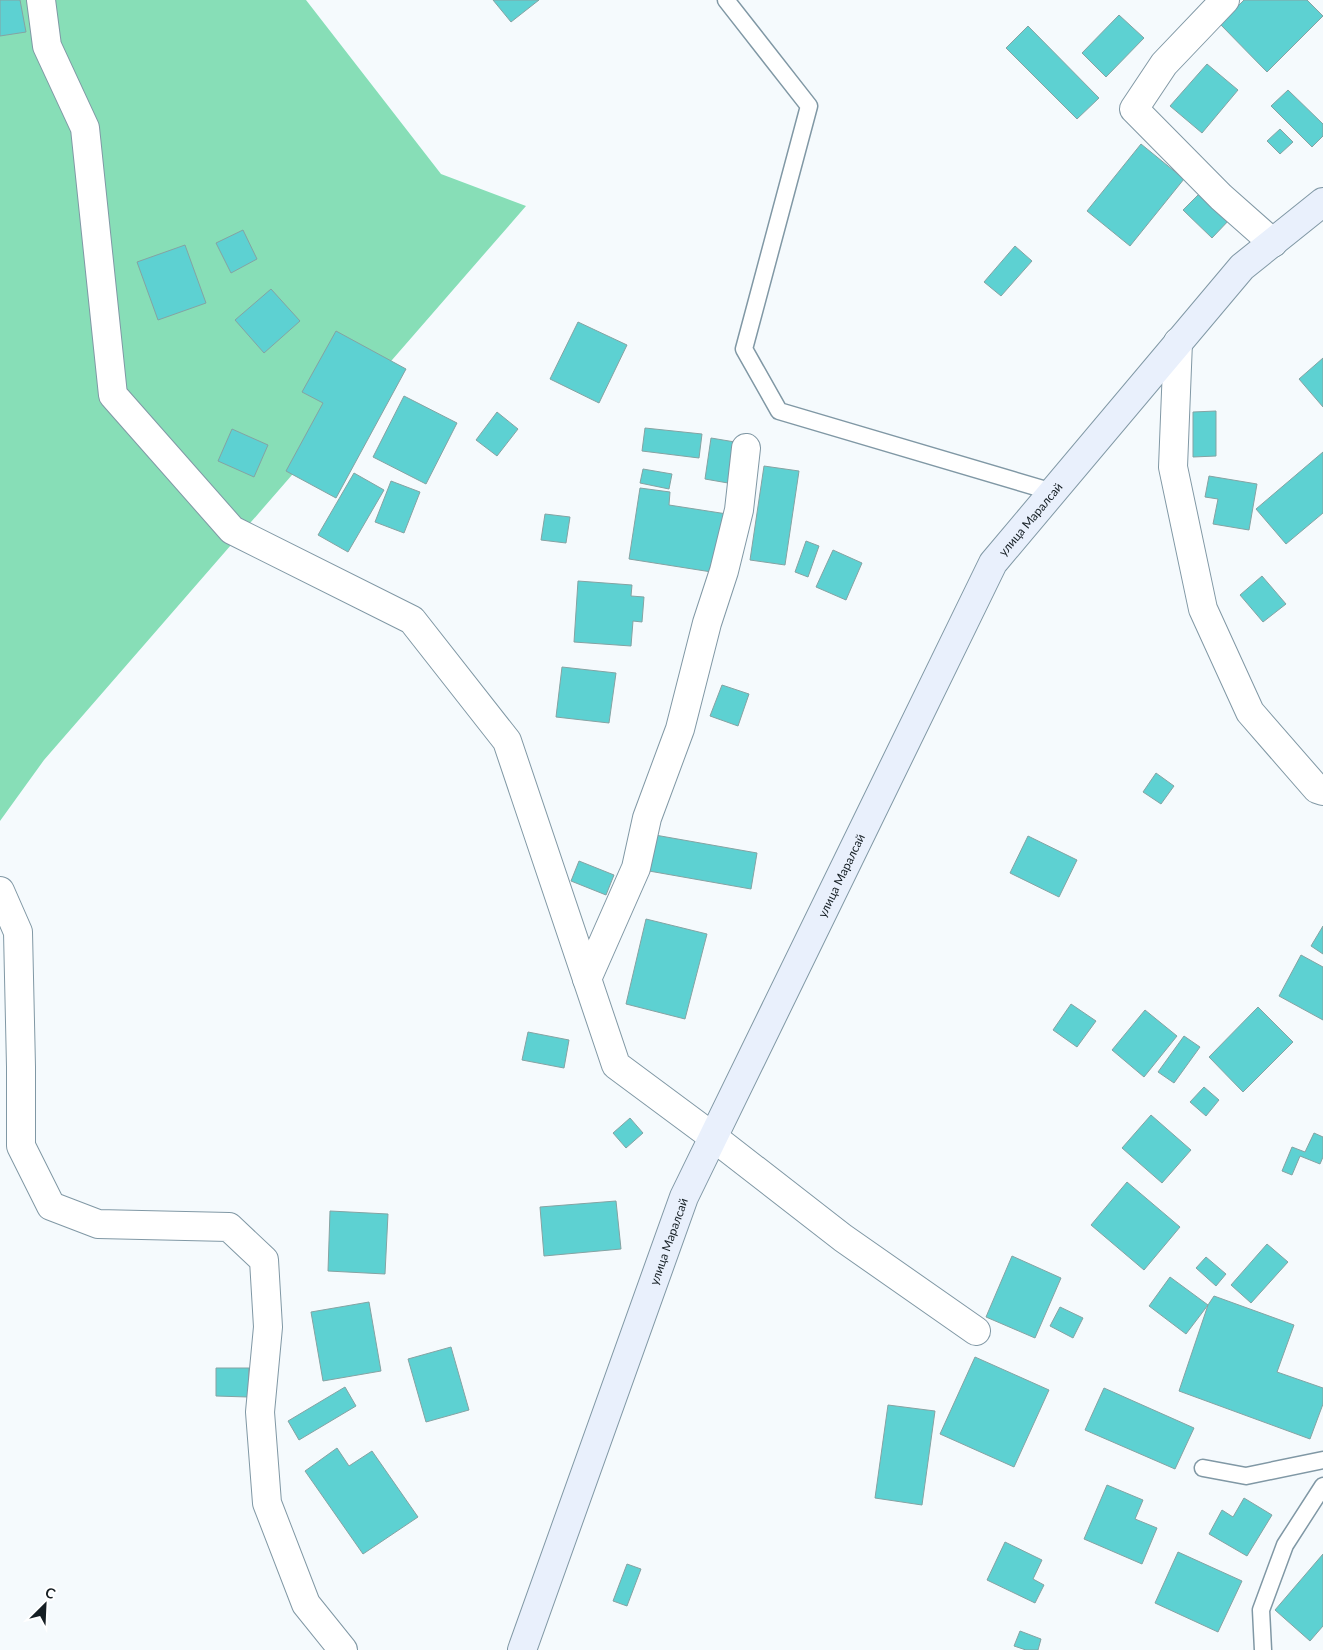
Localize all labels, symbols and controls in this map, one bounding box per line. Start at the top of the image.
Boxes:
street label: улица Маралсай [995,479,1065,559]
street label: улица Маралсай [814,831,868,920]
street label: улица Маралсай [646,1196,691,1287]
north arrow [20,1580,70,1630]
text: С [43,1583,59,1603]

